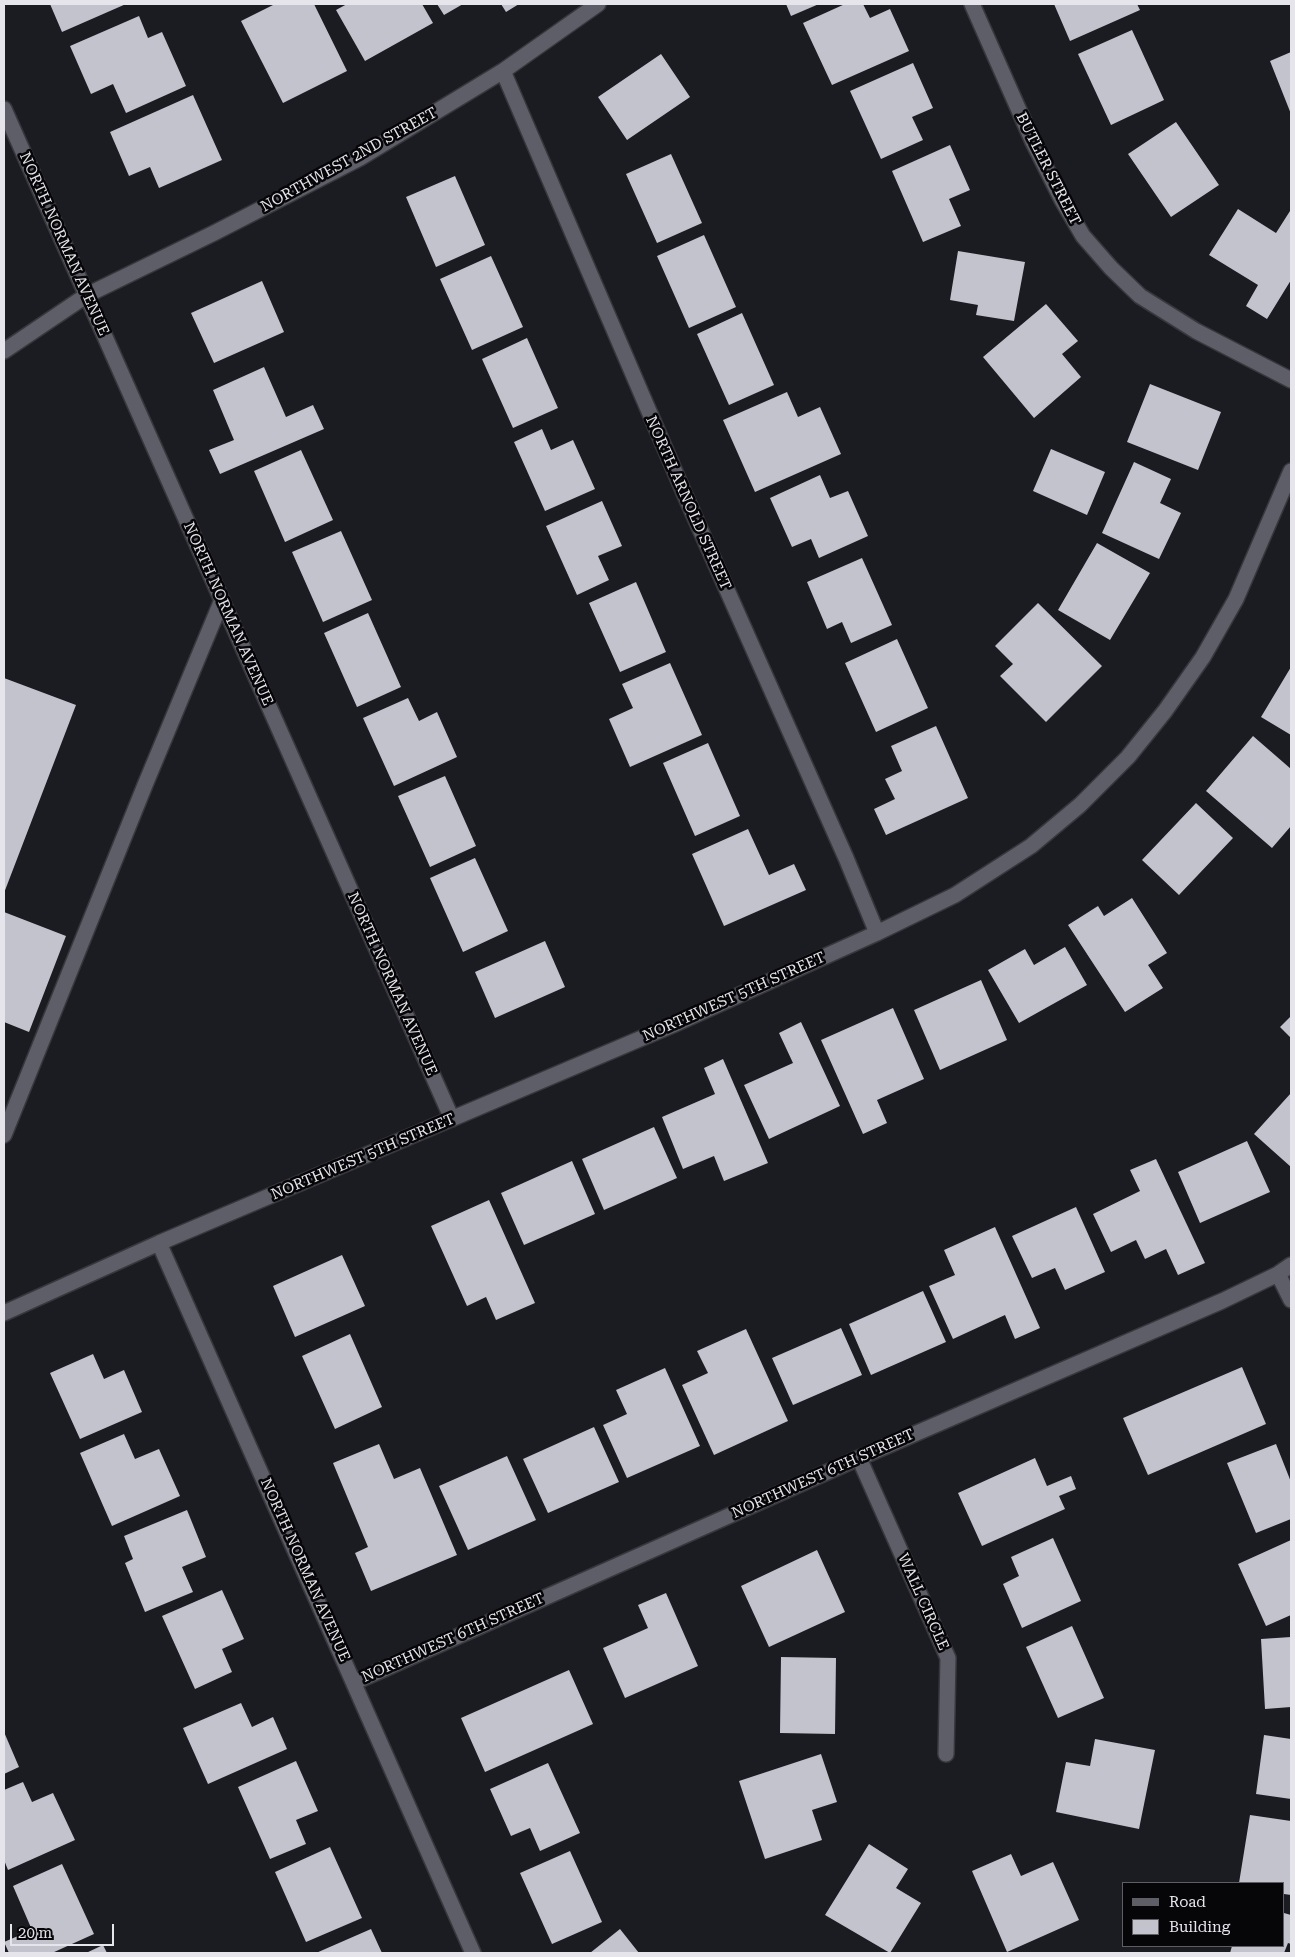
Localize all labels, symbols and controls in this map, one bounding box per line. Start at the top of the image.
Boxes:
street label: NORTHWEST 2ND STREET [258,104,440,216]
street label: BUTLER STREET [1012,110,1084,228]
street label: NORTH NORMAN AVENUE [15,150,113,338]
street label: NORTH ARNOLD STREET [641,413,735,593]
street label: NORTH NORMAN AVENUE [179,520,277,708]
street label: NORTH NORMAN AVENUE [343,890,441,1078]
street label: NORTHWEST 5TH STREET [640,949,828,1045]
street label: NORTHWEST 5TH STREET [268,1110,458,1204]
street label: NORTHWEST 6TH STREET [729,1426,917,1522]
street label: NORTH NORMAN AVENUE [256,1476,354,1664]
street label: WALL CIRCLE [894,1551,952,1653]
street label: NORTHWEST 6TH STREET [359,1590,547,1686]
legend [1122,1882,1285,1947]
text: Road [1169,1893,1206,1911]
scale bar [12,1914,116,1946]
text: Building [1169,1918,1230,1936]
text: 20 m [18,1924,52,1942]

